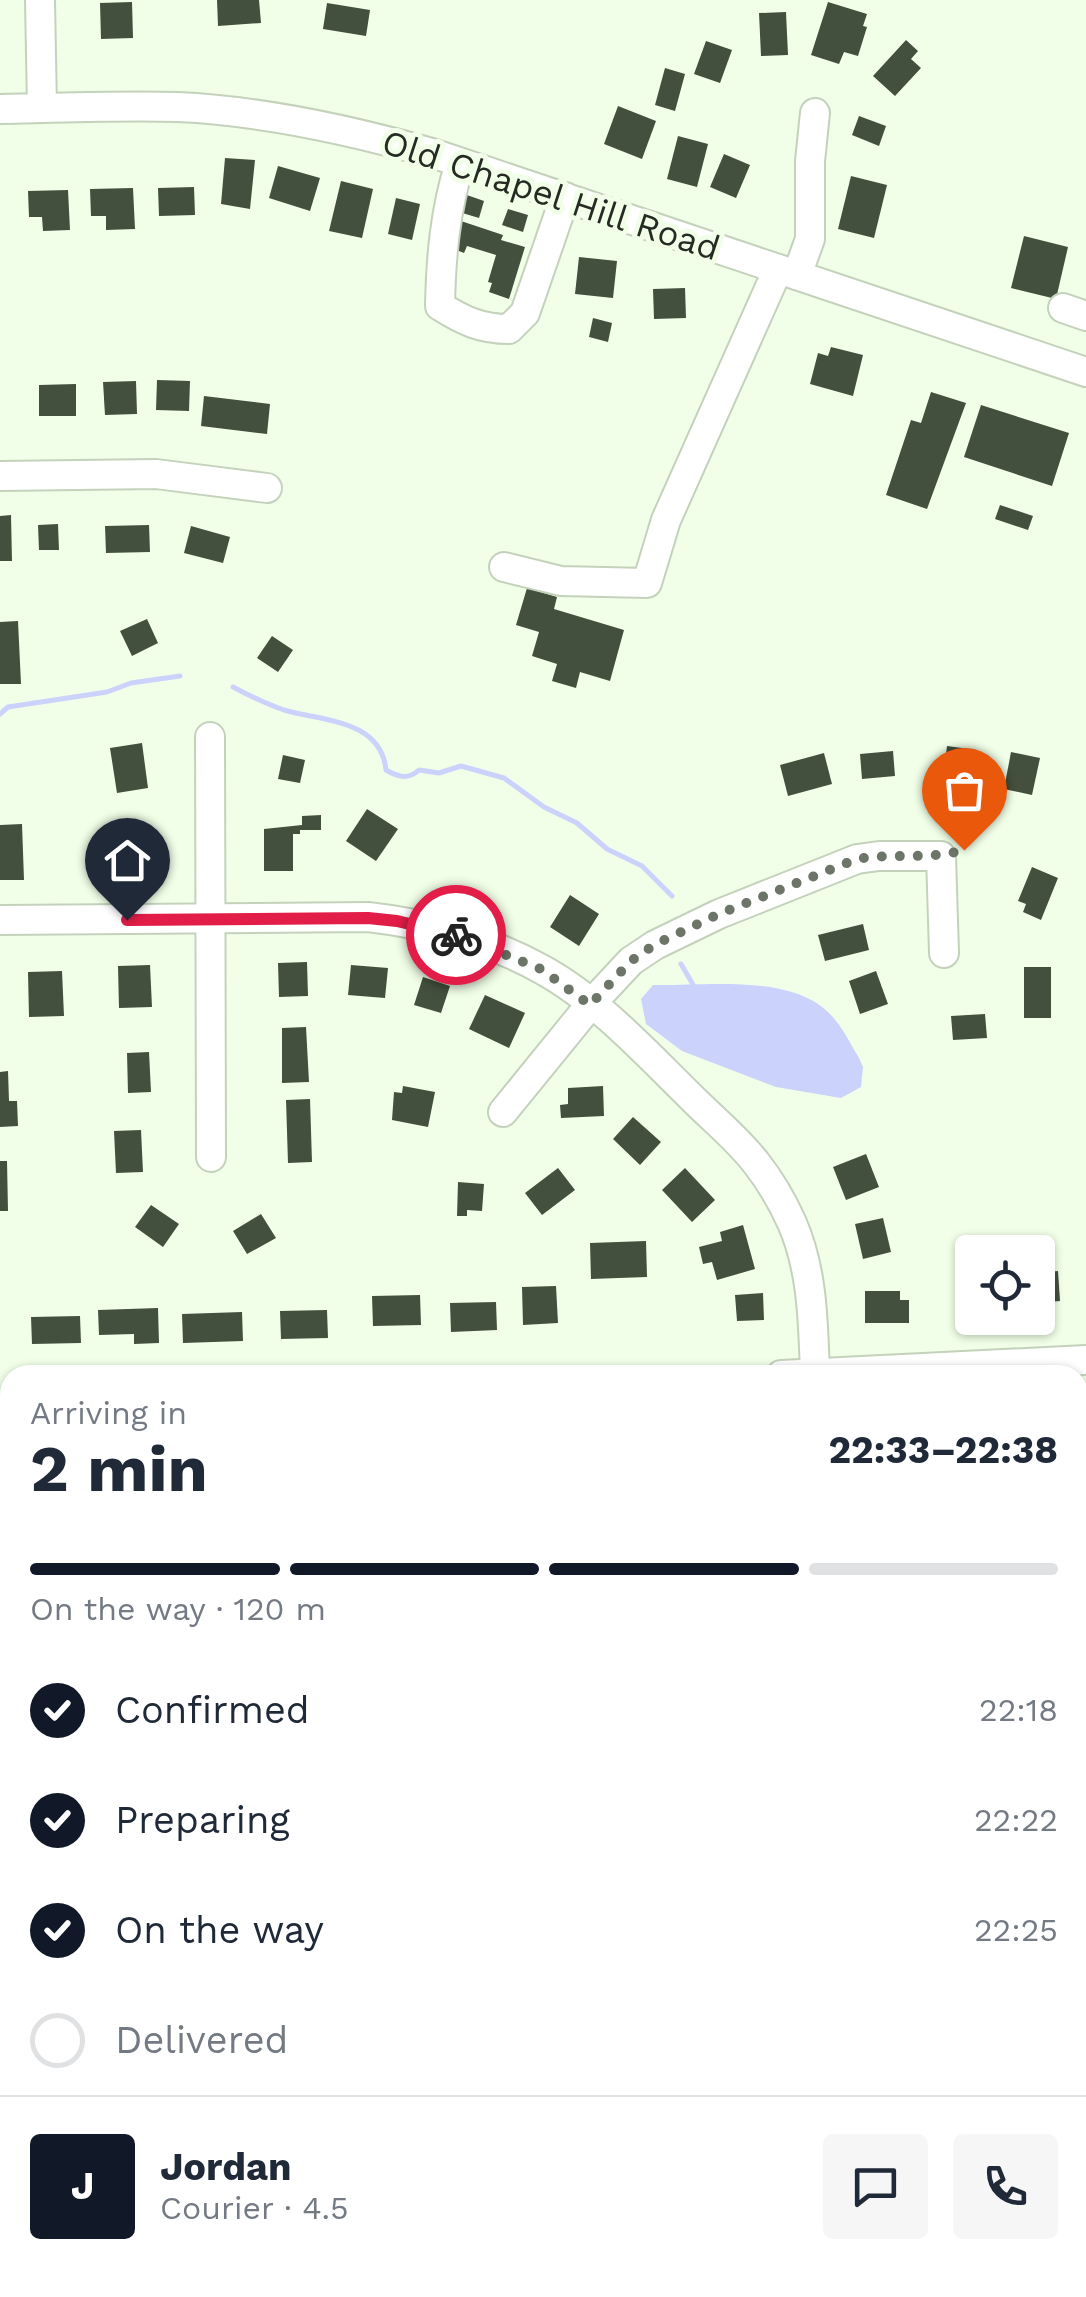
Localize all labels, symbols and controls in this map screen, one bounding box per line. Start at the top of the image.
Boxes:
street label: Old Chapel Hill Road [377,121,725,269]
pin [922,748,1007,851]
icon: bag [937,763,992,818]
pin [85,818,170,921]
icon: home [100,833,155,888]
courier [406,885,506,985]
icon: bike [429,908,484,963]
map controls [955,1235,1055,1335]
button: locate [955,1235,1055,1335]
text: Arriving in [30,1394,187,1432]
text: 22:33–22:38 [828,1428,1058,1472]
text: 2 min [30,1431,208,1507]
text: On the way · 120 m [30,1590,326,1628]
icon: check [30,1683,85,1738]
text: Confirmed [115,1688,310,1732]
text: 22:18 [979,1691,1058,1729]
icon: check [30,1793,85,1848]
text: Preparing [115,1798,290,1842]
text: 22:22 [974,1801,1058,1839]
icon: check [30,1903,85,1958]
text: On the way [115,1908,324,1952]
text: 22:25 [974,1911,1058,1949]
text: Delivered [115,2018,288,2062]
button: chat [823,2134,928,2239]
button: phone [953,2134,1058,2239]
text: Jordan [160,2145,292,2189]
text: J [71,2164,94,2208]
text: Courier · 4.5 [160,2189,349,2227]

